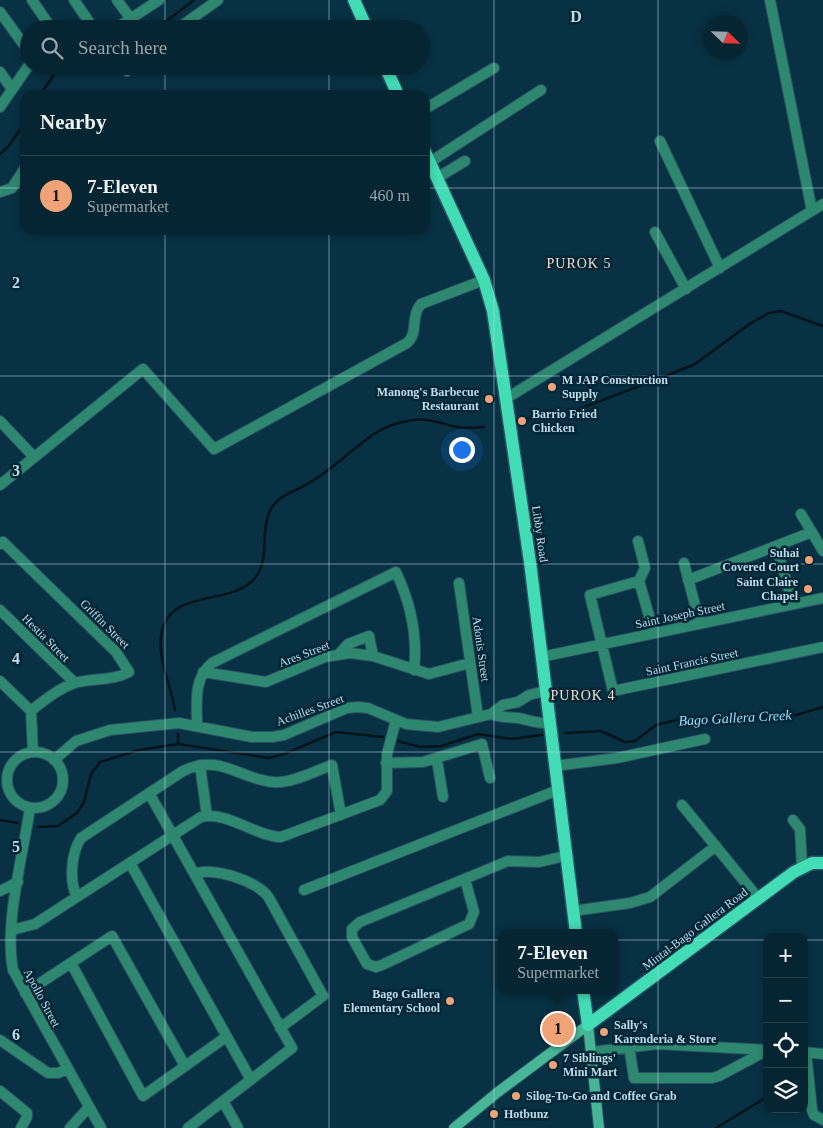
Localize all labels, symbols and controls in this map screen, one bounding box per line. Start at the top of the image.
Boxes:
text: D [570,8,582,25]
north arrow [703,15,748,60]
search box [20,20,430,75]
icon: search [38,34,66,62]
text: Search here [78,37,167,58]
text: Nearby [40,110,107,134]
text: 7-Eleven [87,176,158,197]
text: 1 [52,187,60,204]
text: 460 m [370,187,410,204]
text: Supermarket [87,198,169,215]
district label: PUROK 5 [547,256,611,271]
text: 2 [12,274,20,291]
place label: M JAP Construction Supply [562,373,668,401]
marker: M JAP Construction Supply [546,381,558,393]
place label: Manong's Barbecue Restaurant [377,385,480,413]
marker: Manong's Barbecue Restaurant [483,393,495,405]
place label: Barrio Fried Chicken [532,407,597,435]
marker: Barrio Fried Chicken [516,415,528,427]
your location [449,437,475,463]
text: 3 [12,462,20,479]
street label: Libby Road [529,505,551,563]
place label: Suhai Covered Court [722,546,800,574]
marker: Suhai Covered Court [803,554,815,566]
place label: Saint Claire Chapel [737,575,799,603]
marker: Saint Claire Chapel [802,583,814,595]
street label: Griffin Street [77,596,133,652]
street label: Saint Joseph Street [634,599,727,631]
street label: Hestia Street [19,611,73,665]
street label: Adonis Street [469,616,493,683]
street label: Ares Street [276,638,332,670]
street label: Saint Francis Street [645,645,740,679]
text: 4 [12,650,20,667]
district label: PUROK 4 [551,688,615,703]
street label: Achilles Street [274,691,346,729]
water label: Bago Gallera Creek [678,708,793,728]
text: 5 [12,838,20,855]
street label: Mintal-Bago Gallera Road [640,885,750,973]
popup [498,929,618,994]
map controls [763,933,808,1113]
button: + [763,933,808,978]
text: 7-Eleven [517,942,588,963]
text: Supermarket [517,964,599,981]
street label: Apollo Street [21,966,64,1030]
button: − [763,978,808,1023]
place label: Bago Gallera Elementary School [343,987,441,1015]
marker: Bago Gallera Elementary School [444,995,456,1007]
pin: 1 [542,1010,574,1048]
place label: Sally's Karenderia & Store [614,1018,717,1046]
button: locate [763,1023,808,1068]
text: 6 [12,1026,20,1043]
marker: Sally's Karenderia & Store [598,1026,610,1038]
place label: 7 Siblings' Mini Mart [563,1051,617,1079]
marker: 7 Siblings' Mini Mart [547,1059,559,1071]
button: layers [763,1068,808,1113]
place label: Silog-To-Go and Coffee Grab [526,1089,677,1103]
marker: Silog-To-Go and Coffee Grab [510,1090,522,1102]
place label: Hotbunz [504,1107,549,1121]
marker: Hotbunz [488,1108,500,1120]

